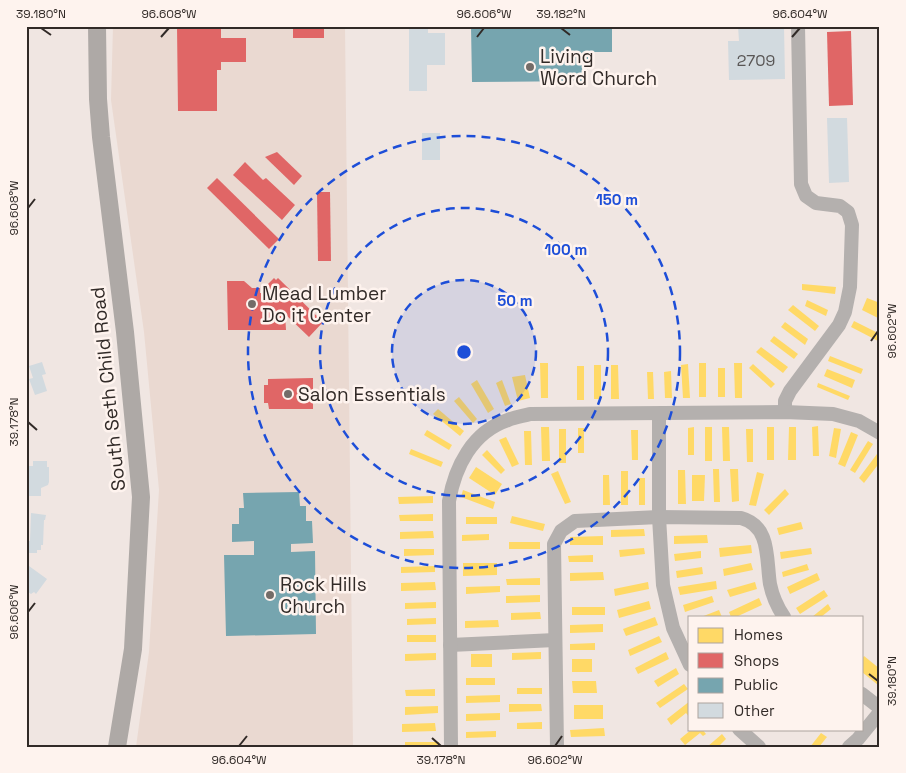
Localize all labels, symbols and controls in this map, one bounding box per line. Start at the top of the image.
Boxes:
text: 39.180°N [16,6,66,22]
text: 96.608°W [141,6,197,22]
text: 96.606°W [456,6,512,22]
text: 39.182°N [536,6,586,22]
text: 96.604°W [772,6,828,22]
place label: Living Word Church [540,44,657,91]
house number: 2709 [737,50,775,71]
marker: Living Word Church [524,61,536,73]
text: 96.608°W [6,180,22,236]
text: 150 m [596,190,638,209]
text: 100 m [545,240,587,259]
place label: Mead Lumber Do it Center [262,281,386,328]
street label: South Seth Child Road [85,286,131,492]
text: 50 m [497,291,533,310]
marker: Mead Lumber Do it Center [246,298,258,310]
text: 96.602°W [884,303,900,358]
centre of rings [455,343,473,361]
place label: Salon Essentials [298,382,446,407]
marker: Salon Essentials [282,388,294,400]
text: 39.178°N [6,398,22,446]
place label: Rock Hills Church [280,572,367,619]
text: 96.606°W [6,584,22,640]
marker: Rock Hills Church [264,589,276,601]
legend [688,616,864,730]
text: Homes [734,625,783,644]
text: Shops [734,651,779,670]
text: 39.180°N [884,656,900,706]
text: Public [734,675,778,694]
text: Other [734,701,775,720]
text: 96.604°W [211,752,267,768]
text: 39.178°N [417,752,465,768]
text: 96.602°W [528,752,583,768]

